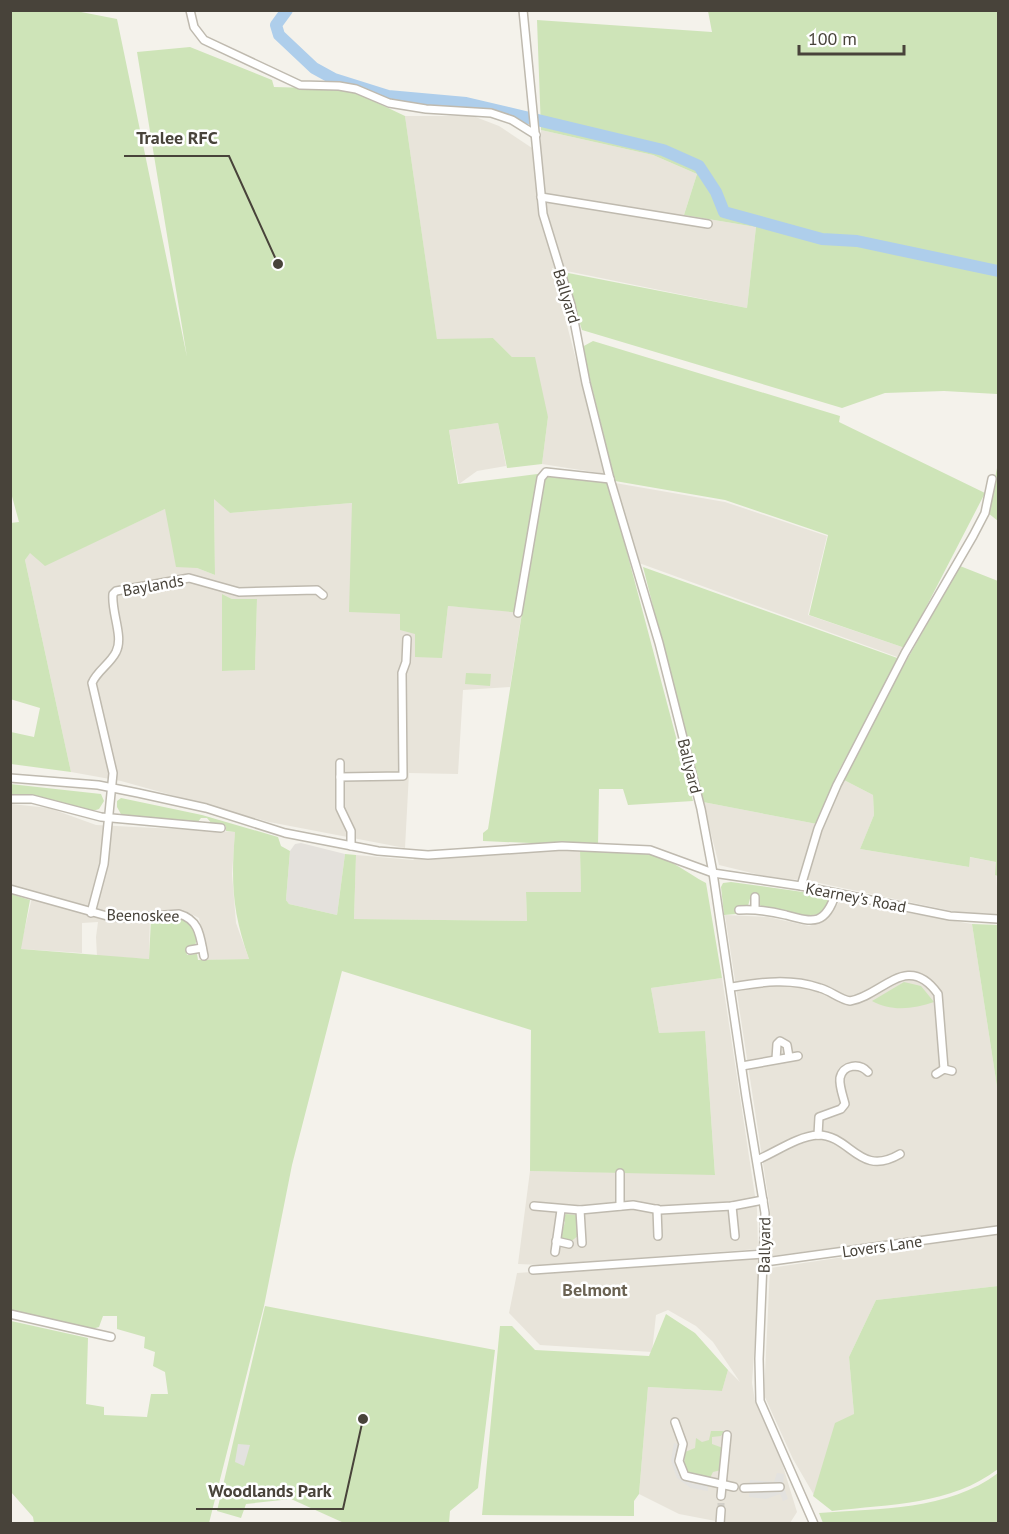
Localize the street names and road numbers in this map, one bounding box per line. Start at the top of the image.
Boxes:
street label: Ballyard [549,266,585,326]
street label: Baylands [121,570,185,600]
street label: Ballyard [674,736,706,796]
street label: Kearney's Road [804,877,908,917]
street label: Beenoskee [106,904,180,926]
street label: Ballyard [754,1217,774,1273]
street label: Lovers Lane [841,1230,923,1262]

